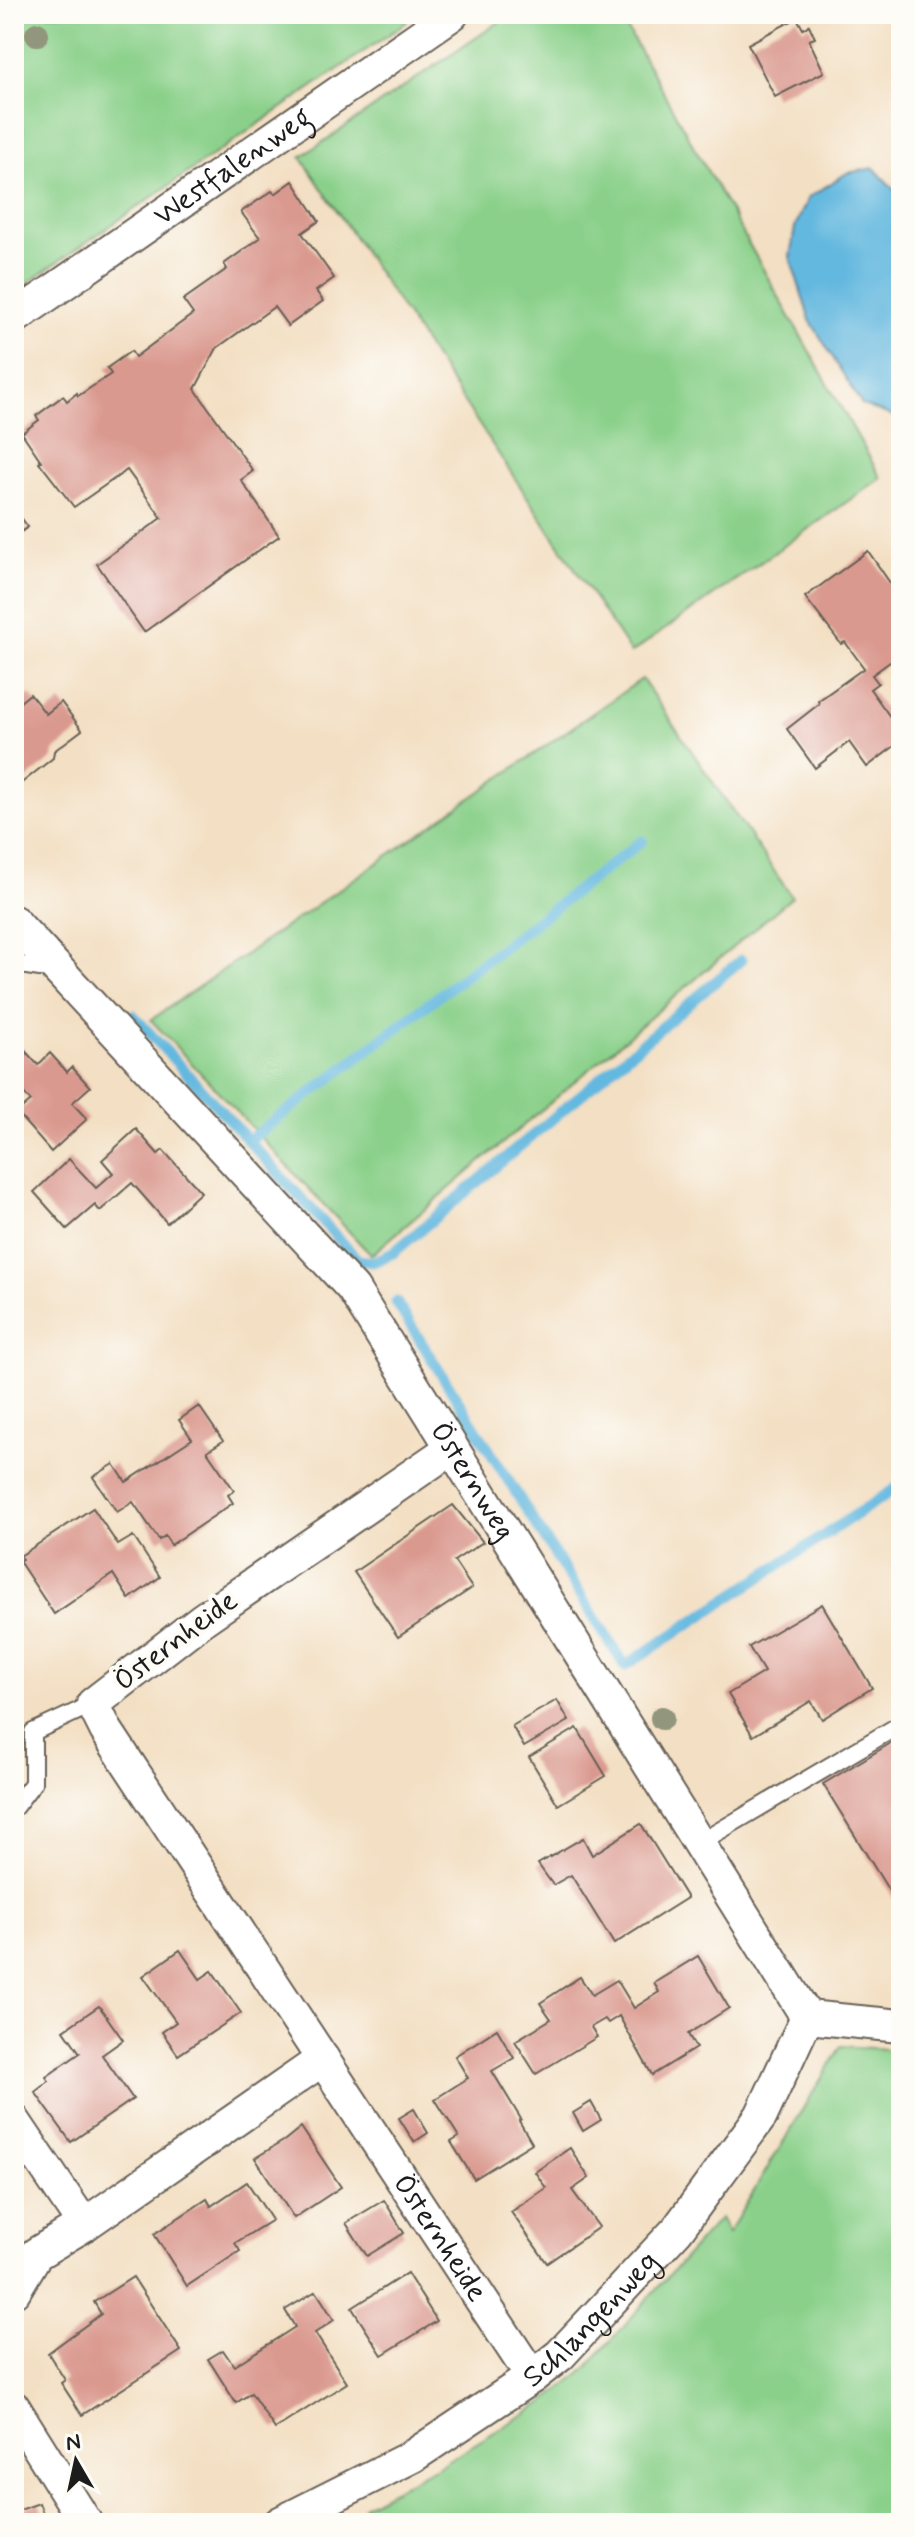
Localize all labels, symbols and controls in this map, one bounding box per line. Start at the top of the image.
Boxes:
street label: Westfalenweg [146,98,321,235]
street label: Östernweg [421,1414,524,1548]
street label: Östernheide [106,1582,246,1700]
street label: Östernheide [384,2166,497,2309]
street label: Schlangenweg [515,2243,668,2397]
north arrow [36,2421,116,2501]
text: N [64,2428,83,2458]

